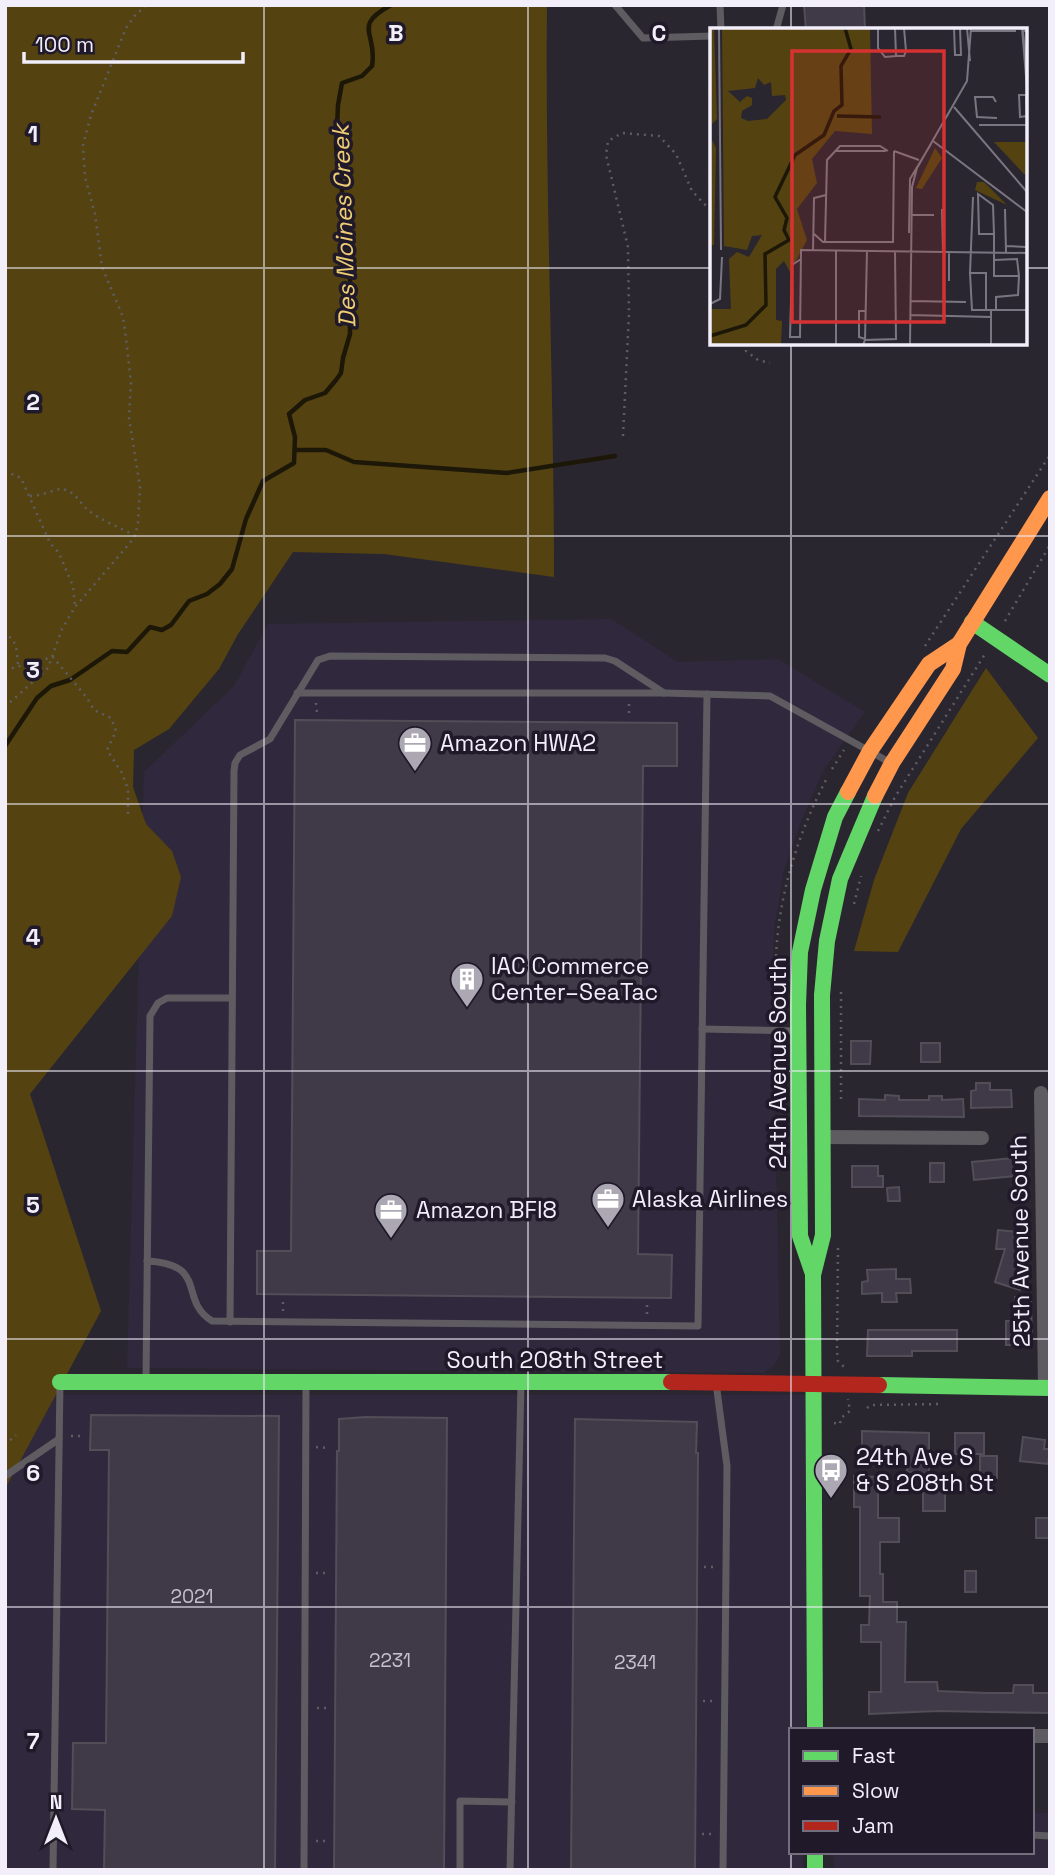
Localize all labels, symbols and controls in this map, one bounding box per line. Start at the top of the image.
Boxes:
text: B [388,18,404,48]
text: C [652,18,666,48]
scale bar [24,21,243,65]
inset map [710,28,1027,345]
text: 100 m [35,31,94,58]
text: 1 [28,119,38,149]
water label: Des Moines Creek [324,121,363,328]
text: 2 [26,387,40,417]
text: 3 [26,655,40,685]
office icon: Amazon HWA2 [396,724,434,773]
place label: Amazon HWA2 [440,728,596,758]
text: 4 [26,922,41,952]
place label: IAC Commerce Center–SeaTac [491,951,658,1007]
street label: 24th Avenue South [763,957,793,1169]
building icon: IAC Commerce Center–SeaTac [448,960,486,1009]
street label: 25th Avenue South [1003,1135,1037,1347]
office icon: Alaska Airlines [589,1180,627,1229]
place label: Alaska Airlines [632,1184,788,1214]
text: 5 [26,1190,40,1220]
office icon: Amazon BFI8 [372,1191,410,1240]
place label: Amazon BFI8 [416,1195,557,1225]
street label: South 208th Street [447,1345,663,1375]
place label: 24th Ave S & S 208th St [856,1442,994,1498]
bus stop icon: 24th Ave S & S 208th St [812,1451,850,1500]
text: 6 [26,1458,40,1488]
house number: 2021 [170,1584,214,1609]
house number: 2231 [369,1648,411,1673]
house number: 2341 [614,1650,656,1675]
text: 7 [27,1726,40,1756]
legend [789,1728,1034,1854]
text: Fast [852,1742,896,1769]
text: Slow [852,1777,900,1804]
north arrow [21,1784,91,1854]
text: N [50,1790,62,1815]
text: Jam [852,1812,894,1839]

